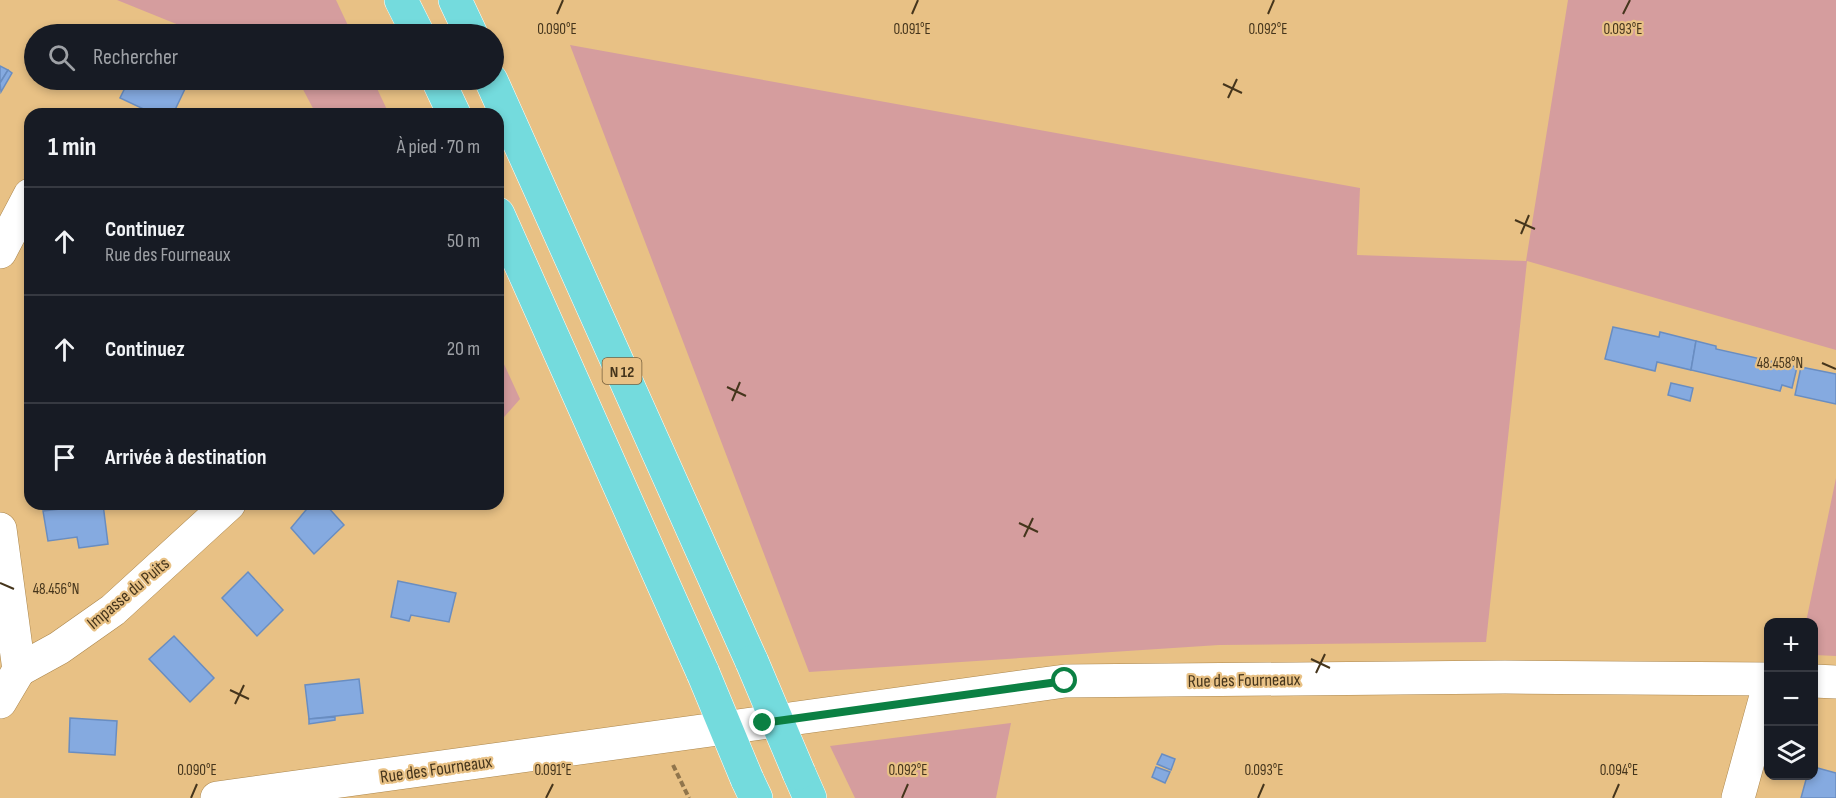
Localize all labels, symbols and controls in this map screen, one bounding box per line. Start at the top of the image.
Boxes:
text: 0.090°E [537,20,577,39]
text: 0.091°E [893,20,931,39]
text: 0.092°E [1249,20,1287,39]
text: 0.093°E [1604,20,1642,39]
search box [24,24,504,90]
icon: search [45,41,78,74]
text: Rechercher [93,44,178,71]
text: 1 min [48,132,96,163]
text: À pied · 70 m [397,135,480,159]
text: Continuez [105,216,185,243]
icon: ahead [48,225,81,258]
text: 50 m [447,229,480,253]
text: Rue des Fourneaux [105,243,230,267]
icon: ahead [48,333,81,366]
text: Continuez [105,336,185,363]
text: 20 m [447,337,480,361]
text: 48.458°N [1757,354,1803,373]
road number: N 12 [602,358,642,384]
icon: arrive [48,441,81,474]
text: Arrivée à destination [105,444,267,471]
street label: Impasse du Puits [83,553,174,634]
text: 48.456°N [33,580,79,599]
map controls [1764,618,1818,780]
button: + [1764,618,1818,672]
route start [1051,667,1077,693]
street label: Rue des Fourneaux [1187,669,1301,692]
button: − [1764,672,1818,726]
route end [749,709,775,735]
button: layers [1764,726,1818,780]
street label: Rue des Fourneaux [379,751,494,788]
text: 0.090°E [177,761,217,780]
text: 0.091°E [534,761,572,780]
text: 0.092°E [889,761,927,780]
text: 0.093°E [1245,761,1283,780]
text: 0.094°E [1600,761,1638,780]

